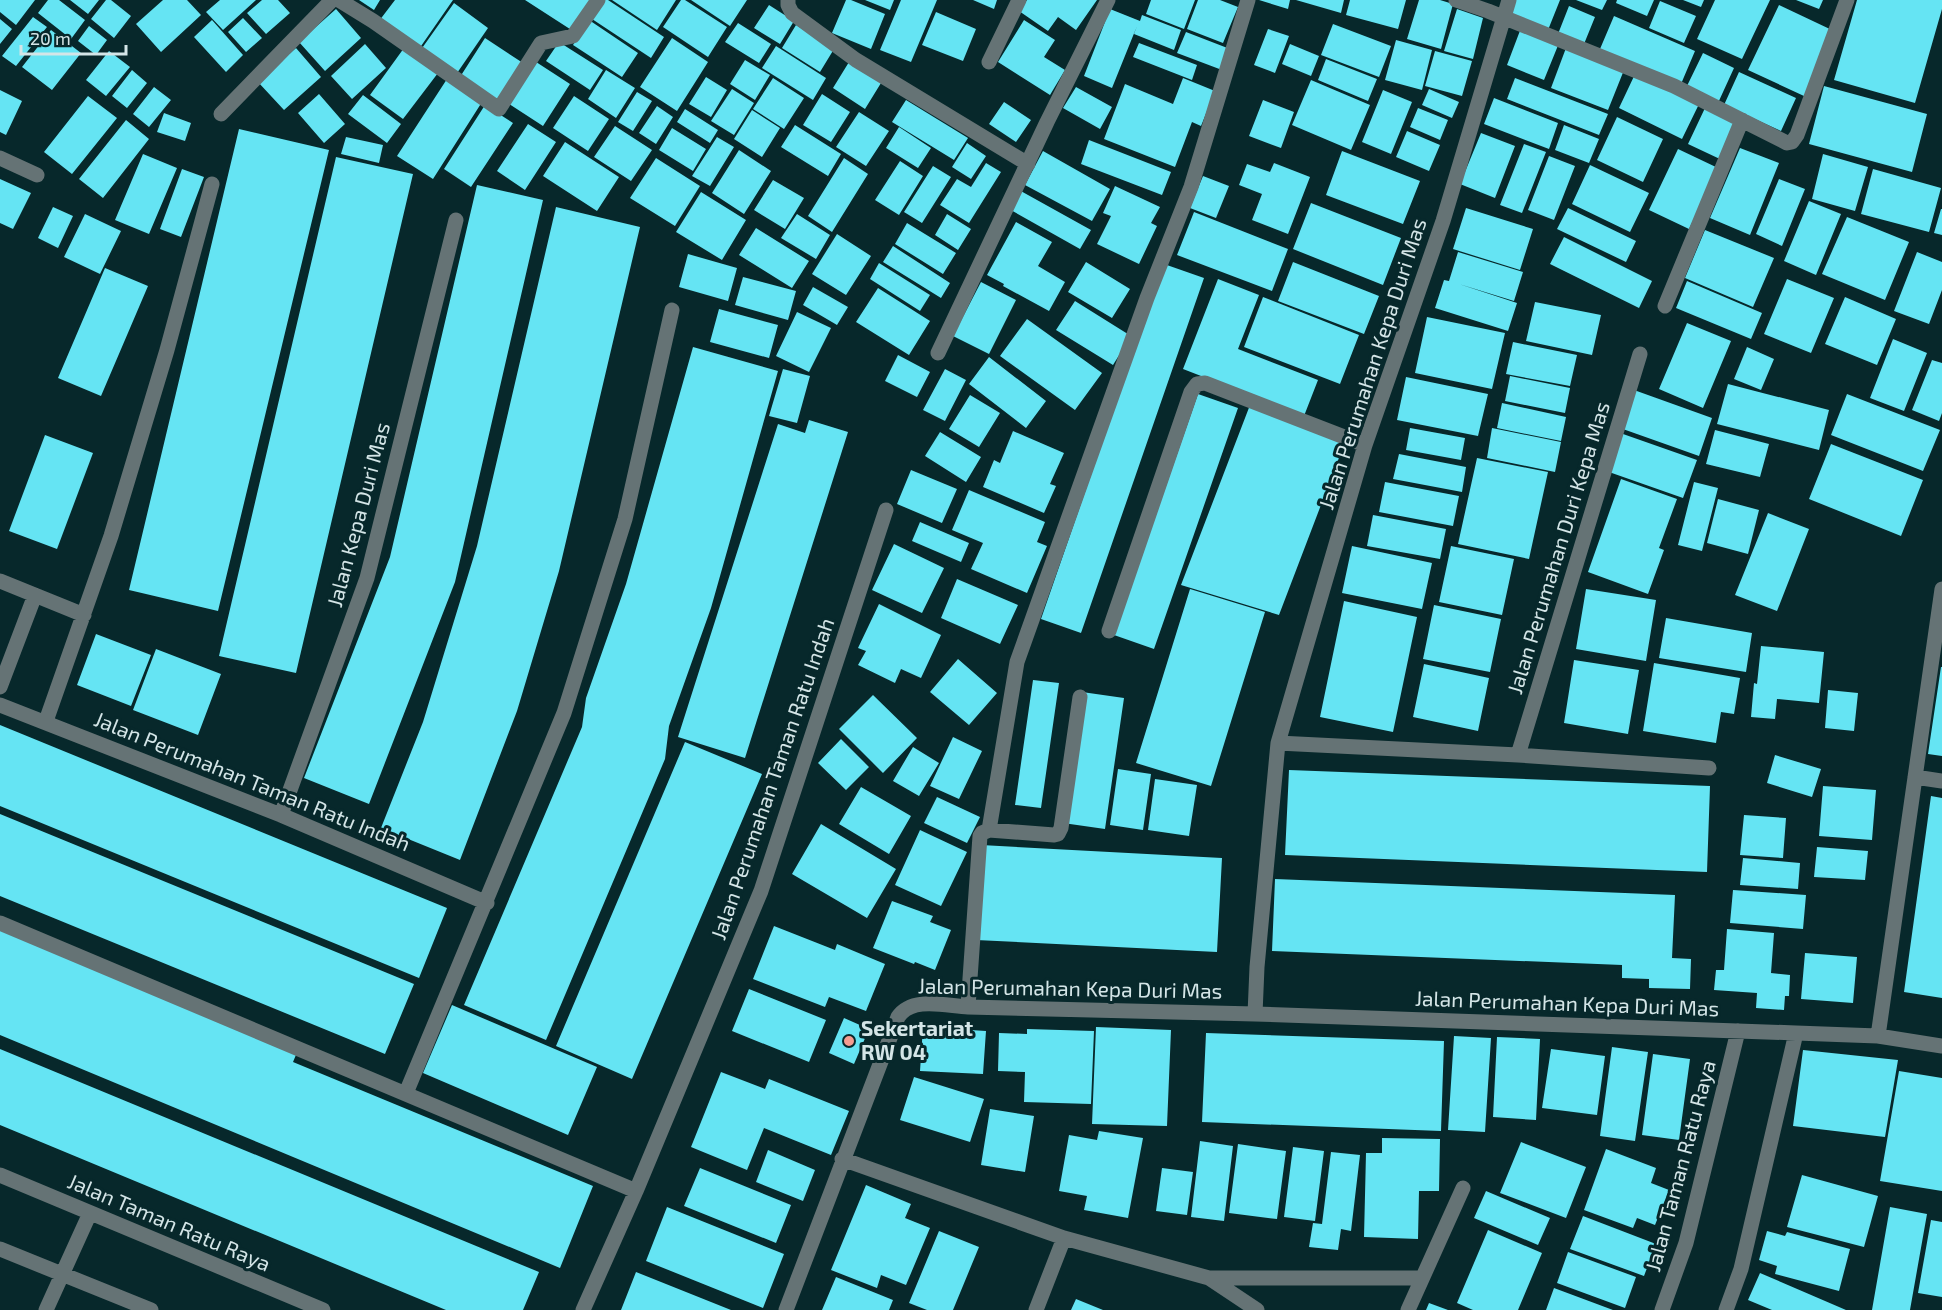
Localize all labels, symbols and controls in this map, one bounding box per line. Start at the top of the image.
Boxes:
scale bar [21,18,126,56]
text: 20 m [30,27,71,49]
street label: Jalan Perumahan Kepa Duri Mas [1313,215,1430,512]
street label: Jalan Perumahan Duri Kepa Mas [1501,398,1614,697]
street label: Jalan Kepa Duri Mas [321,420,394,610]
street label: Jalan Perumahan Taman Ratu Indah [705,614,839,943]
street label: Jalan Perumahan Taman Ratu Indah [91,706,414,856]
street label: Jalan Perumahan Kepa Duri Mas [918,972,1222,1003]
street label: Jalan Perumahan Kepa Duri Mas [1414,985,1720,1020]
place label: Sekertariat RW 04 [861,1015,974,1064]
marker: Sekertariat RW 04 [842,1034,856,1048]
street label: Jalan Taman Ratu Raya [1639,1057,1720,1274]
street label: Jalan Taman Ratu Raya [65,1168,275,1276]

